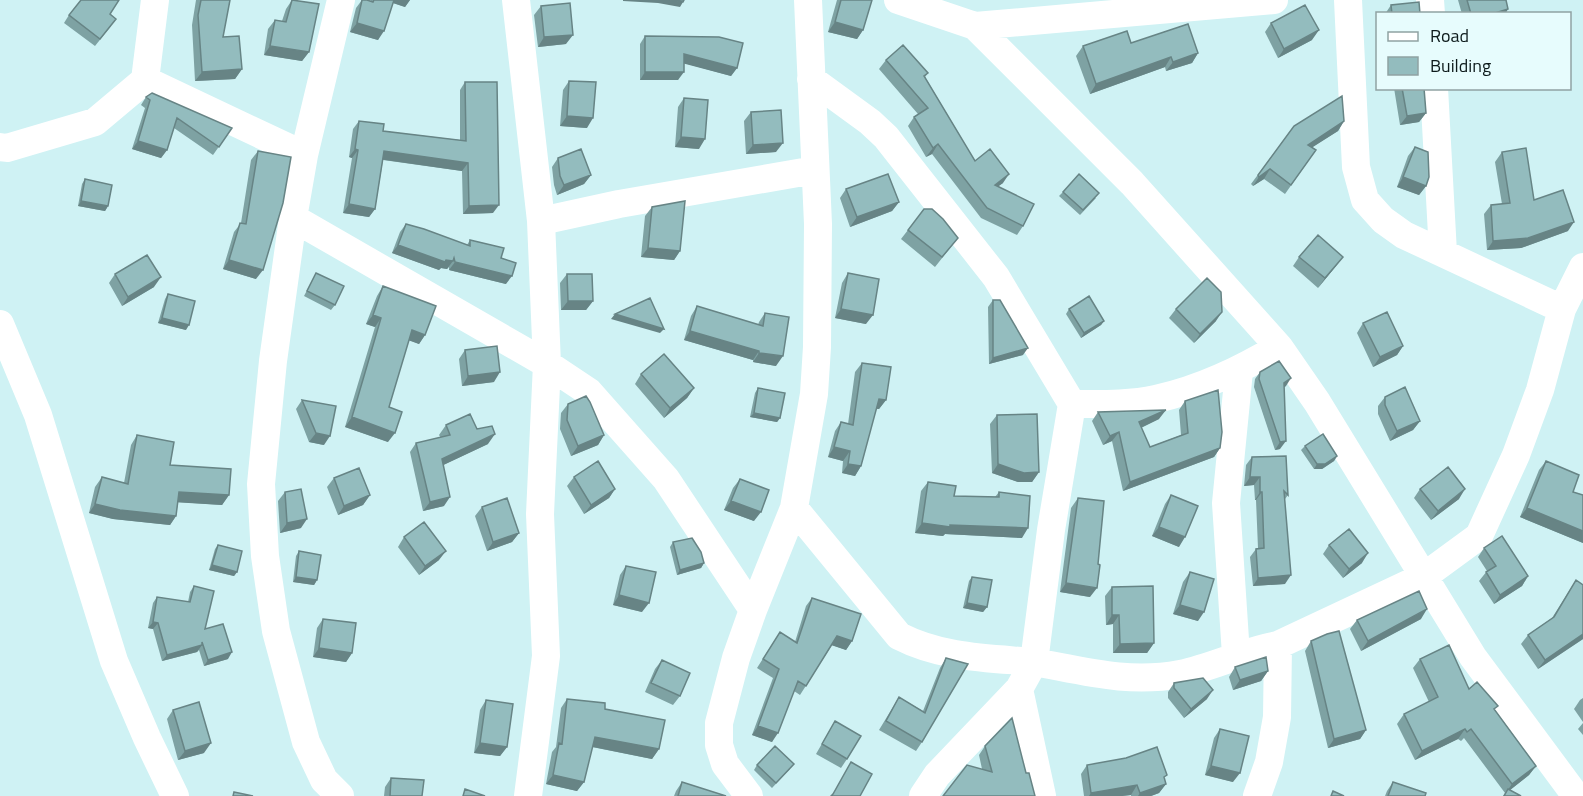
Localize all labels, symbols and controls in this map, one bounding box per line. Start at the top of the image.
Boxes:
legend [1376,12,1571,90]
text: Road [1430,22,1469,49]
text: Building [1430,52,1491,79]

